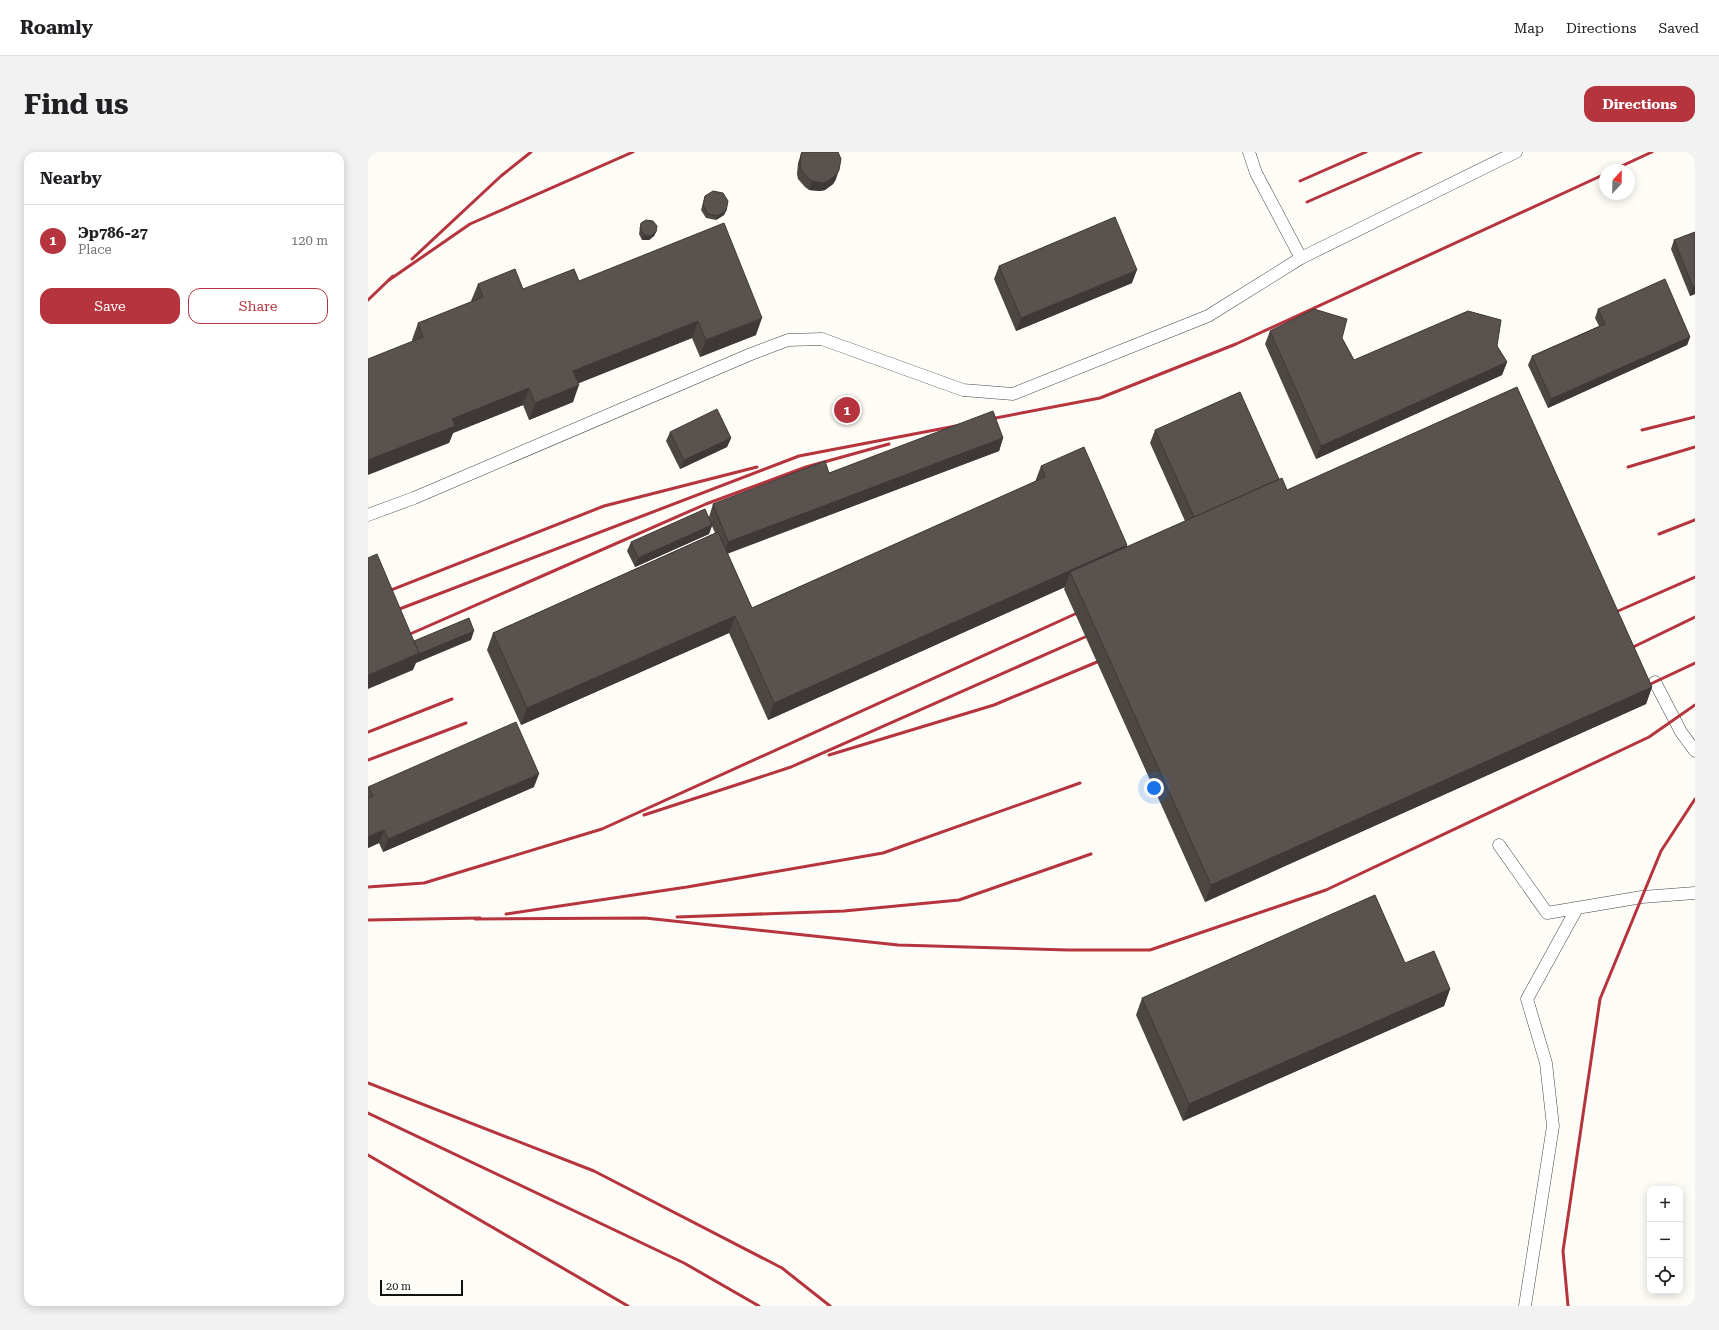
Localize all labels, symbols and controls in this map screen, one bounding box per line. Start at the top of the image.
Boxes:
text: Roamly [20,16,93,39]
text: Map [1514,20,1544,36]
text: Directions [1566,20,1636,36]
text: Saved [1658,20,1699,36]
button: Directions [1584,86,1695,122]
text: Find us [24,88,128,121]
north arrow [1599,164,1635,200]
text: Nearby [40,168,102,188]
text: Эр786-27 [78,224,148,242]
text: 1 [49,233,57,248]
text: 120 m [291,233,328,248]
text: Place [78,242,112,257]
button: Save [40,288,180,324]
button: Share [188,288,328,324]
pin: 1 [834,395,860,425]
your location [1144,778,1164,798]
map controls [1647,1186,1683,1294]
button: + [1647,1186,1683,1222]
button: − [1647,1222,1683,1258]
button: locate [1647,1258,1683,1294]
scale bar [380,1278,463,1297]
text: 20 m [386,1280,411,1293]

